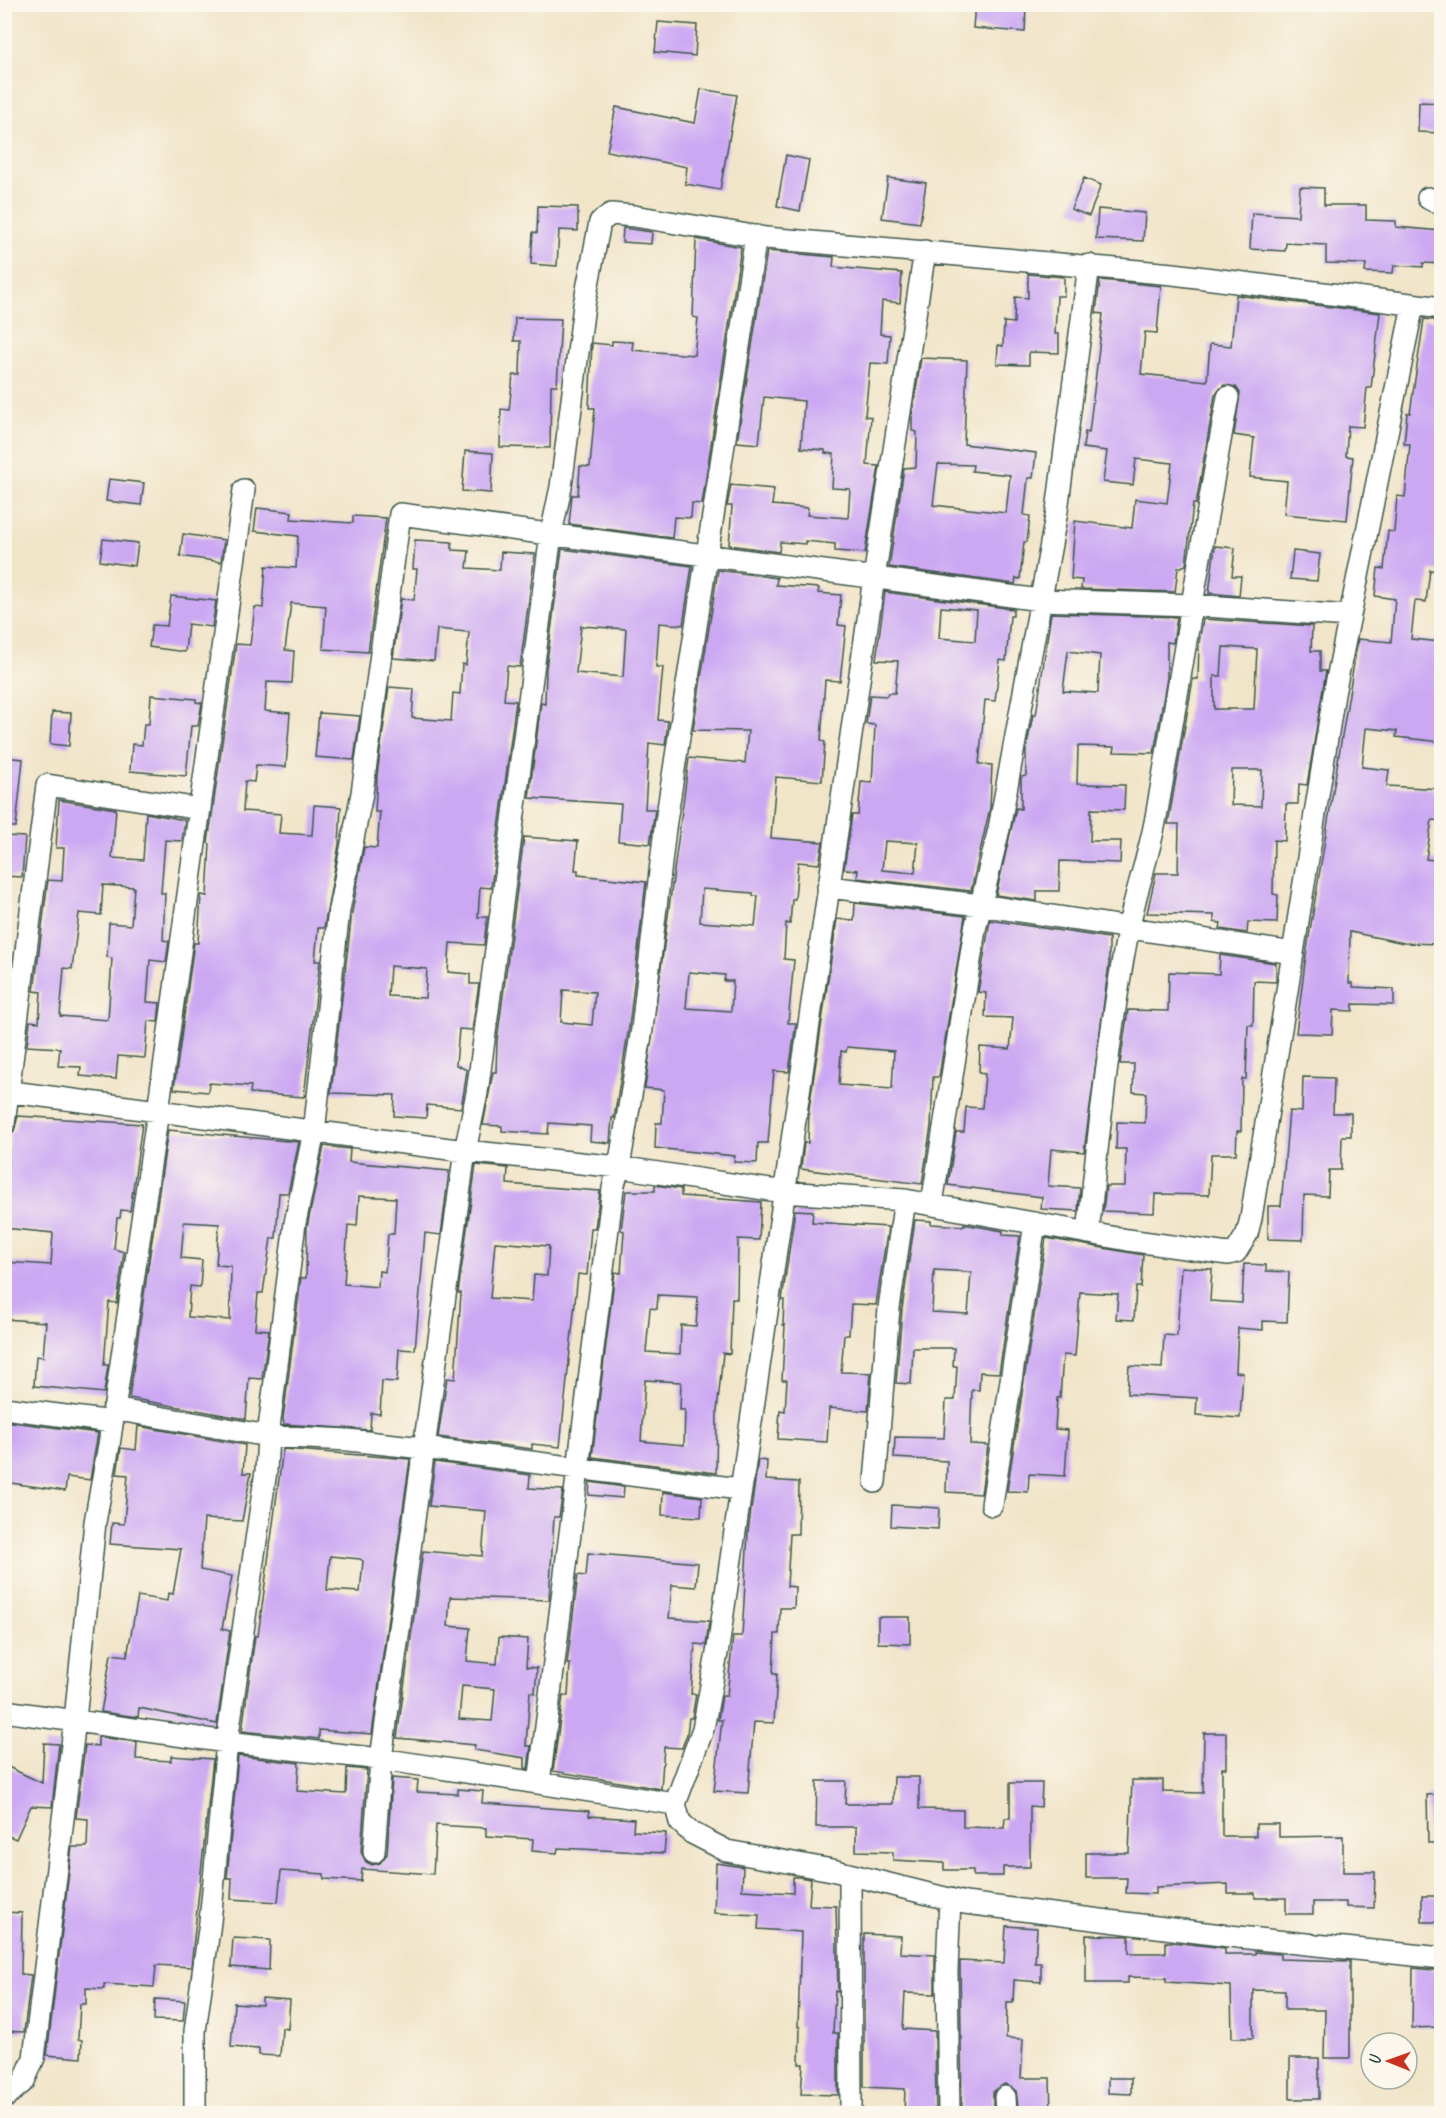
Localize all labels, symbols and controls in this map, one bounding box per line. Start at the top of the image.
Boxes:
north arrow [1359,2031,1419,2091]
text: U [1365,2053,1385,2065]

